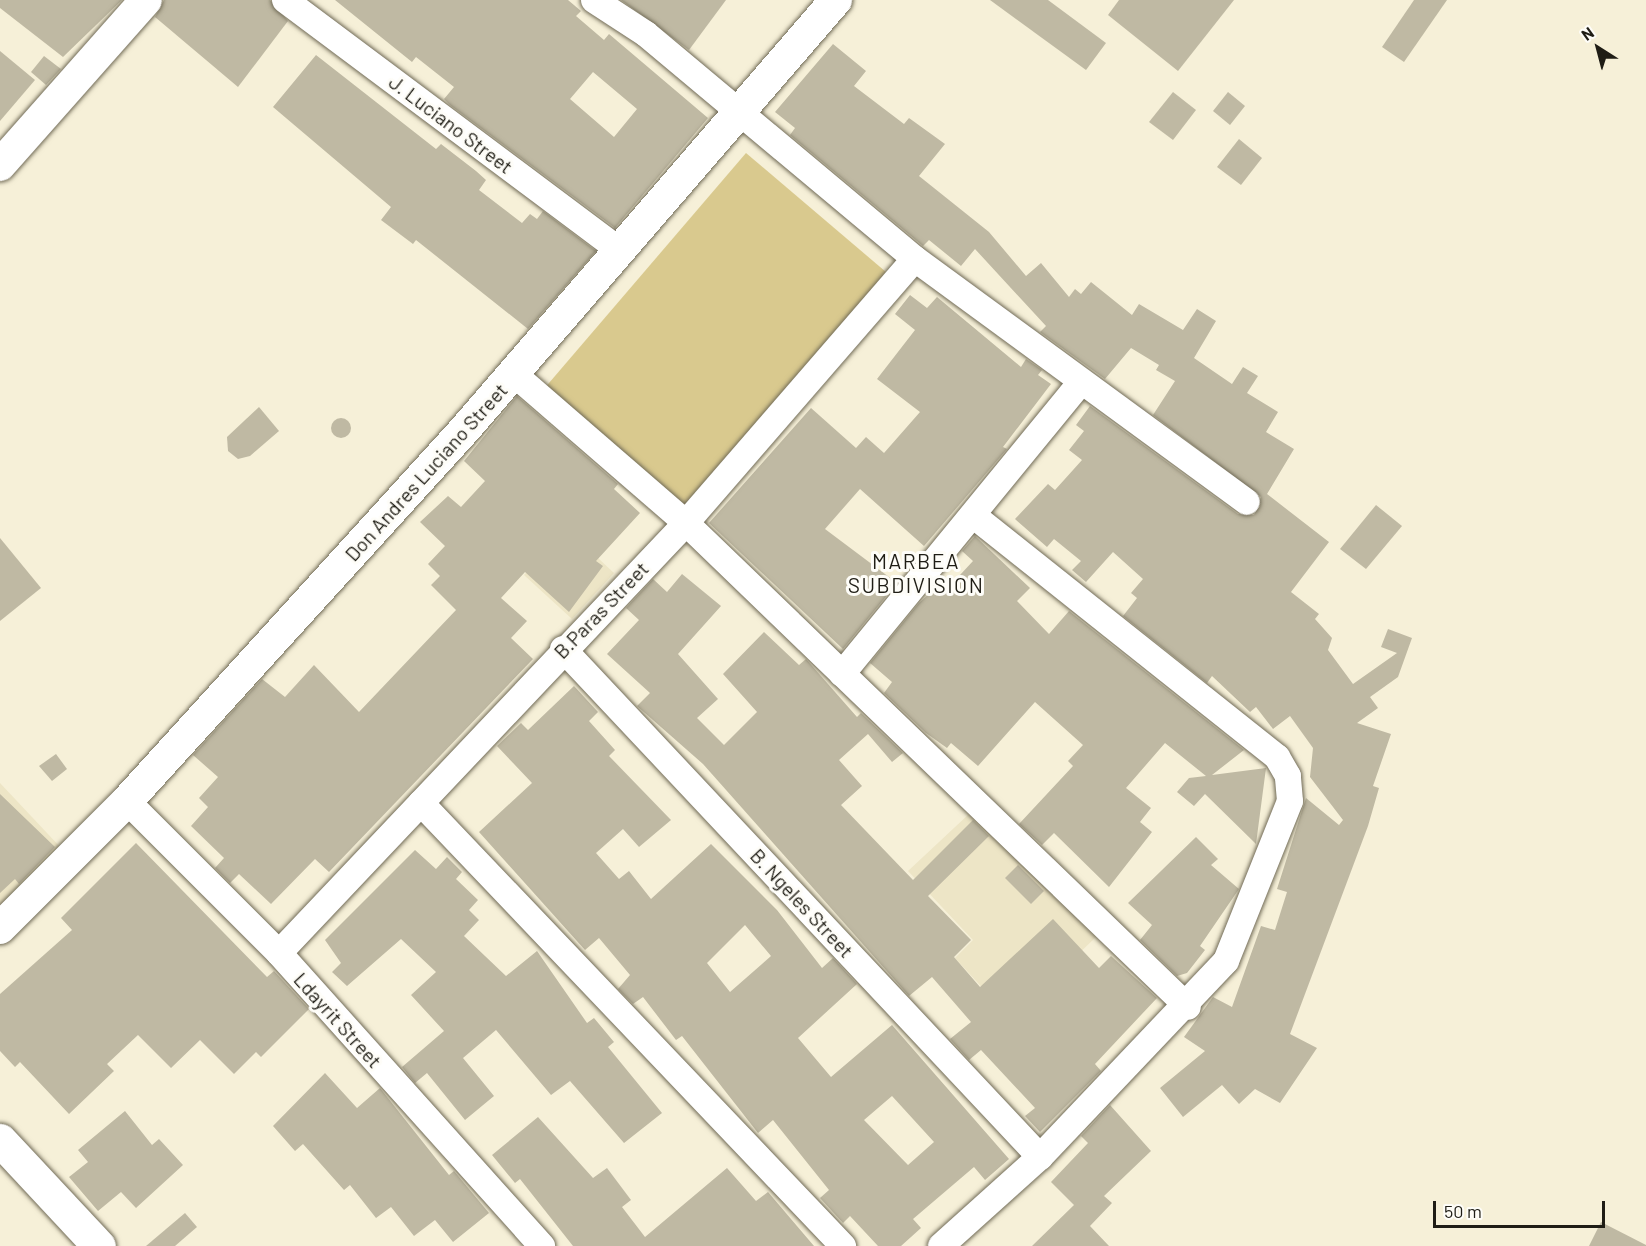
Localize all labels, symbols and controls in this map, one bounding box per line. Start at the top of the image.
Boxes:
north arrow [1568,18,1628,78]
text: N [1577,22,1597,44]
street label: J. Luciano Street [384,70,518,178]
street label: Don Andres Luciano Street [340,378,512,566]
district label: MARBEA SUBDIVISION [848,548,984,598]
street label: B.Paras Street [549,557,653,663]
street label: B. Ngeles Street [745,844,859,962]
street label: Ldayrit Street [289,967,387,1073]
scale bar [1436,1189,1608,1227]
text: 50 m [1444,1200,1482,1222]

